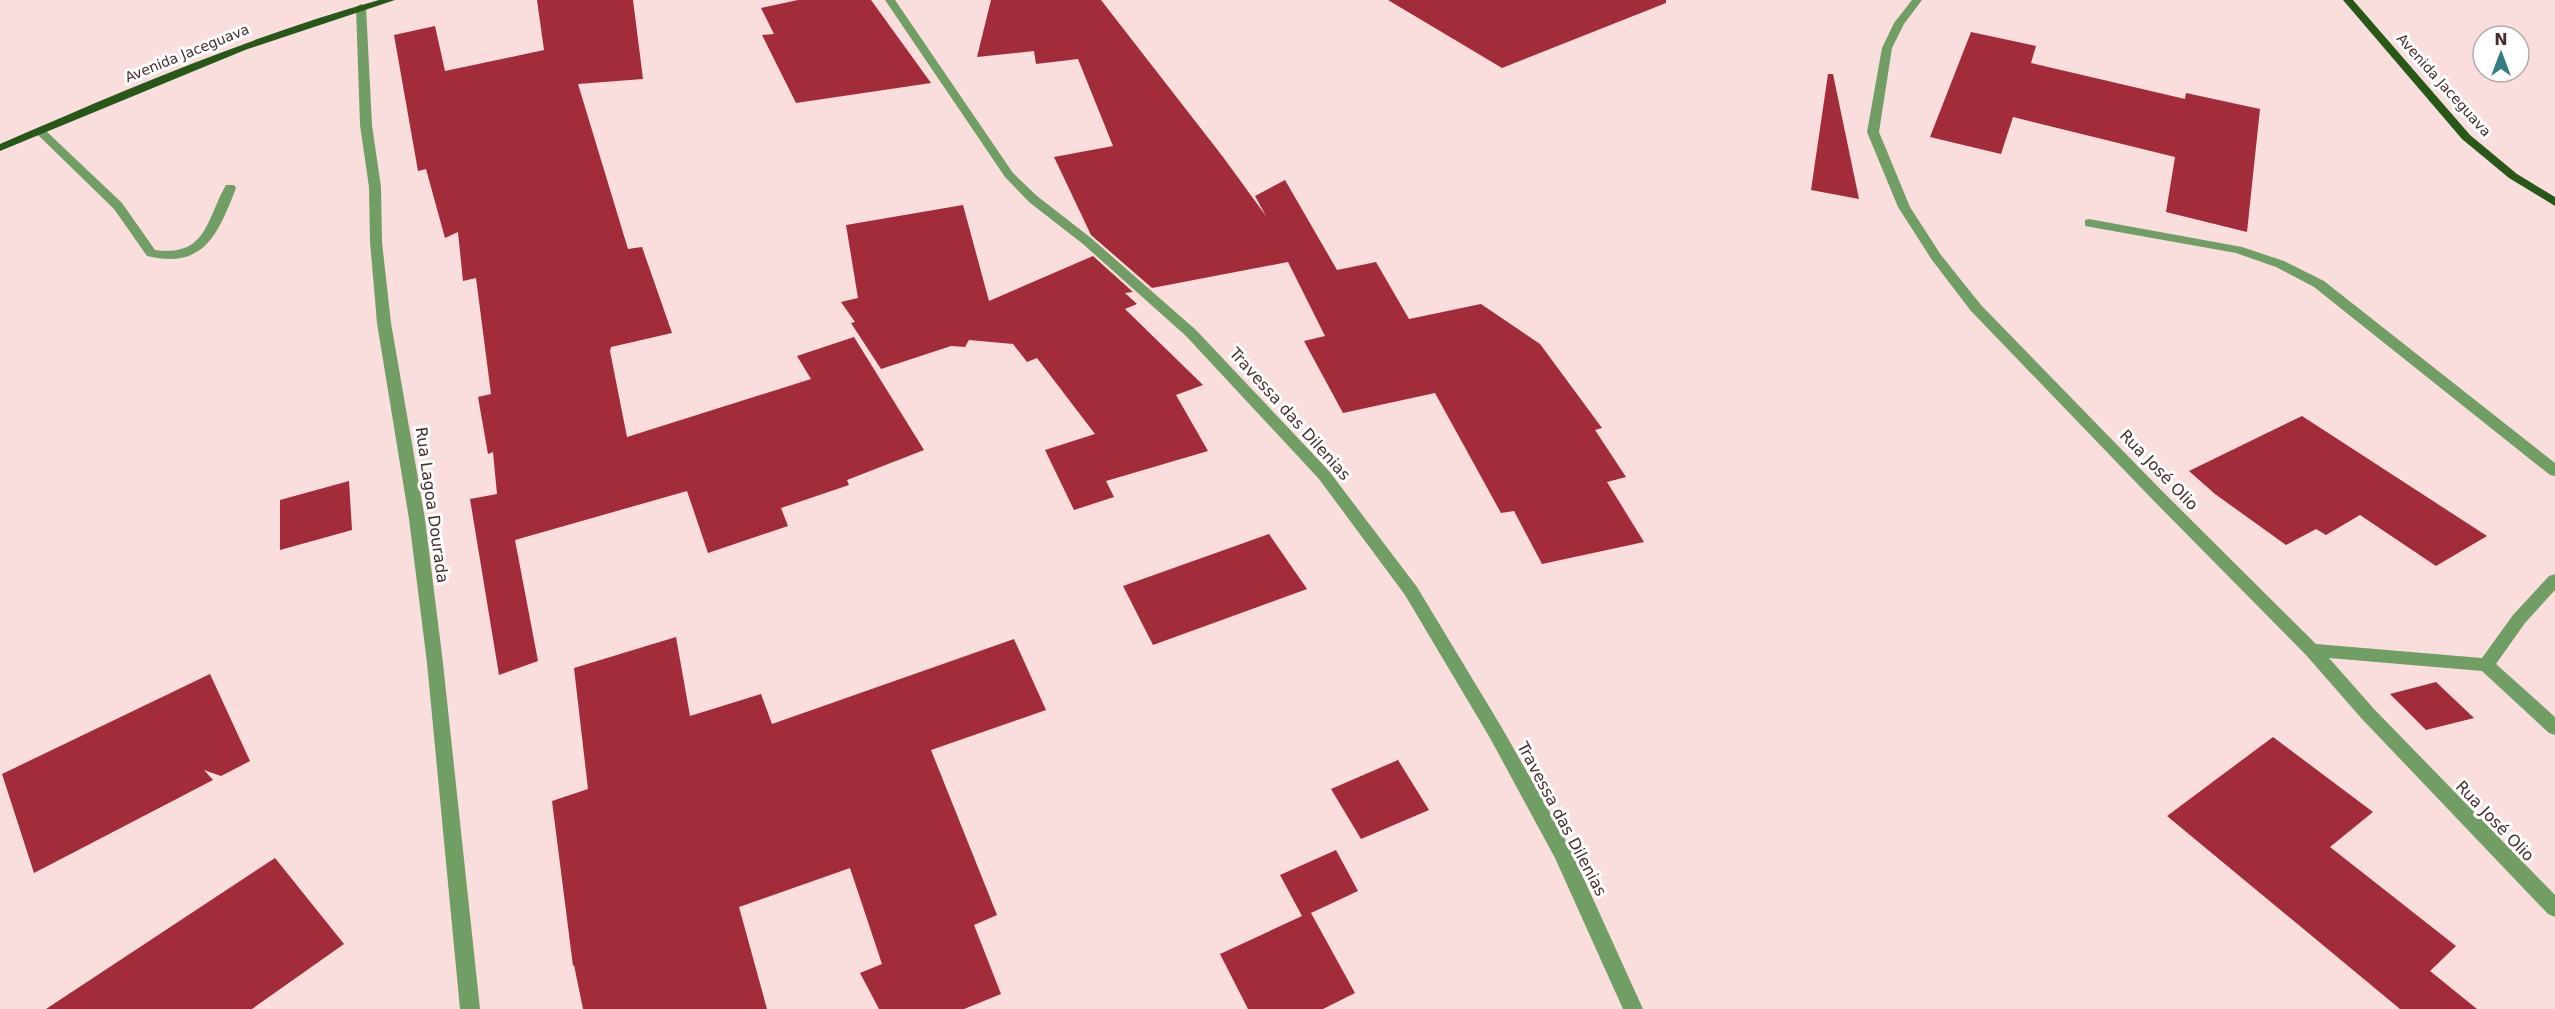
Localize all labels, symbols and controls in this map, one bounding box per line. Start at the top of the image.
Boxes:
street label: Avenida Jaceguava [123,21,251,85]
north arrow [2471,24,2531,84]
street label: Avenida Jaceguava [2394,30,2494,140]
text: N [2494,30,2508,49]
street label: Travessa das Dilenias [1225,343,1355,484]
street label: Rua Lagoa Dourada [412,426,452,584]
street label: Rua José Olio [2116,426,2202,514]
street label: Travessa das Dilenias [1513,738,1611,899]
street label: Rua José Olio [2452,777,2538,865]

